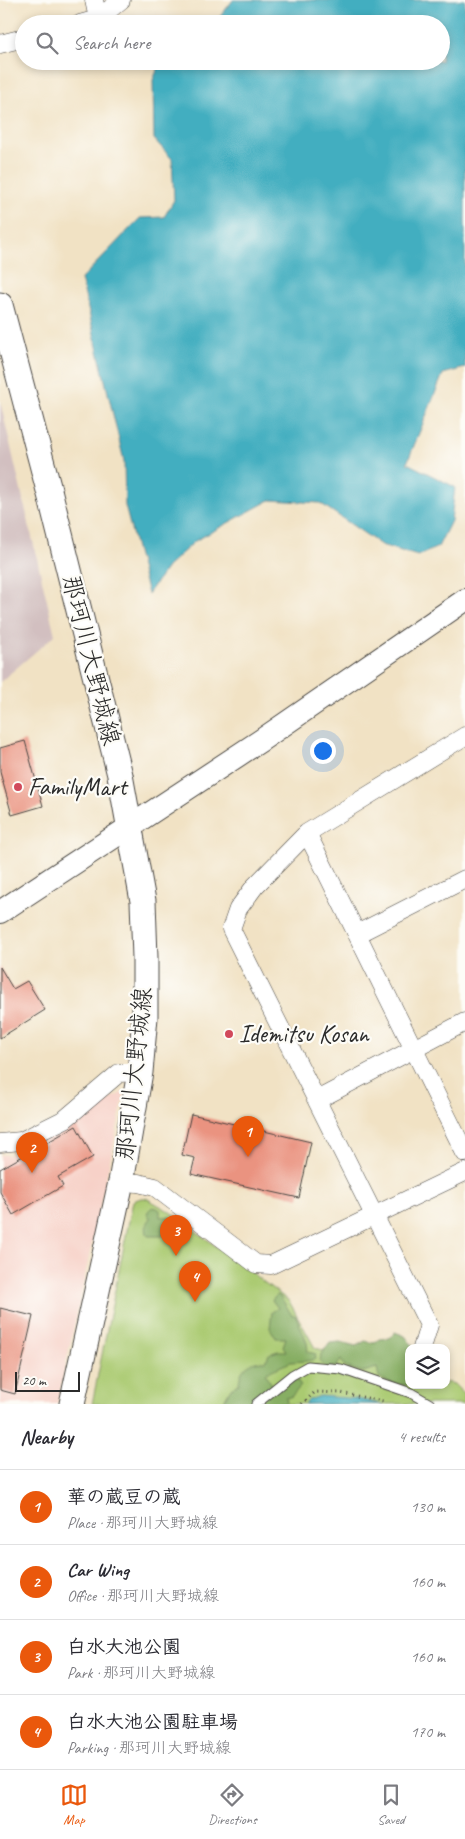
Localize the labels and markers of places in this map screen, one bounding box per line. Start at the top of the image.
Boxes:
place label: FamilyMart [28,771,129,803]
marker: FamilyMart [12,781,24,793]
place label: Idemitsu Kosan [239,1018,370,1050]
marker: Idemitsu Kosan [223,1028,235,1040]
pin: 1 [232,1116,264,1157]
pin: 2 [16,1132,48,1173]
pin: 3 [160,1215,192,1256]
pin: 4 [179,1261,211,1302]

